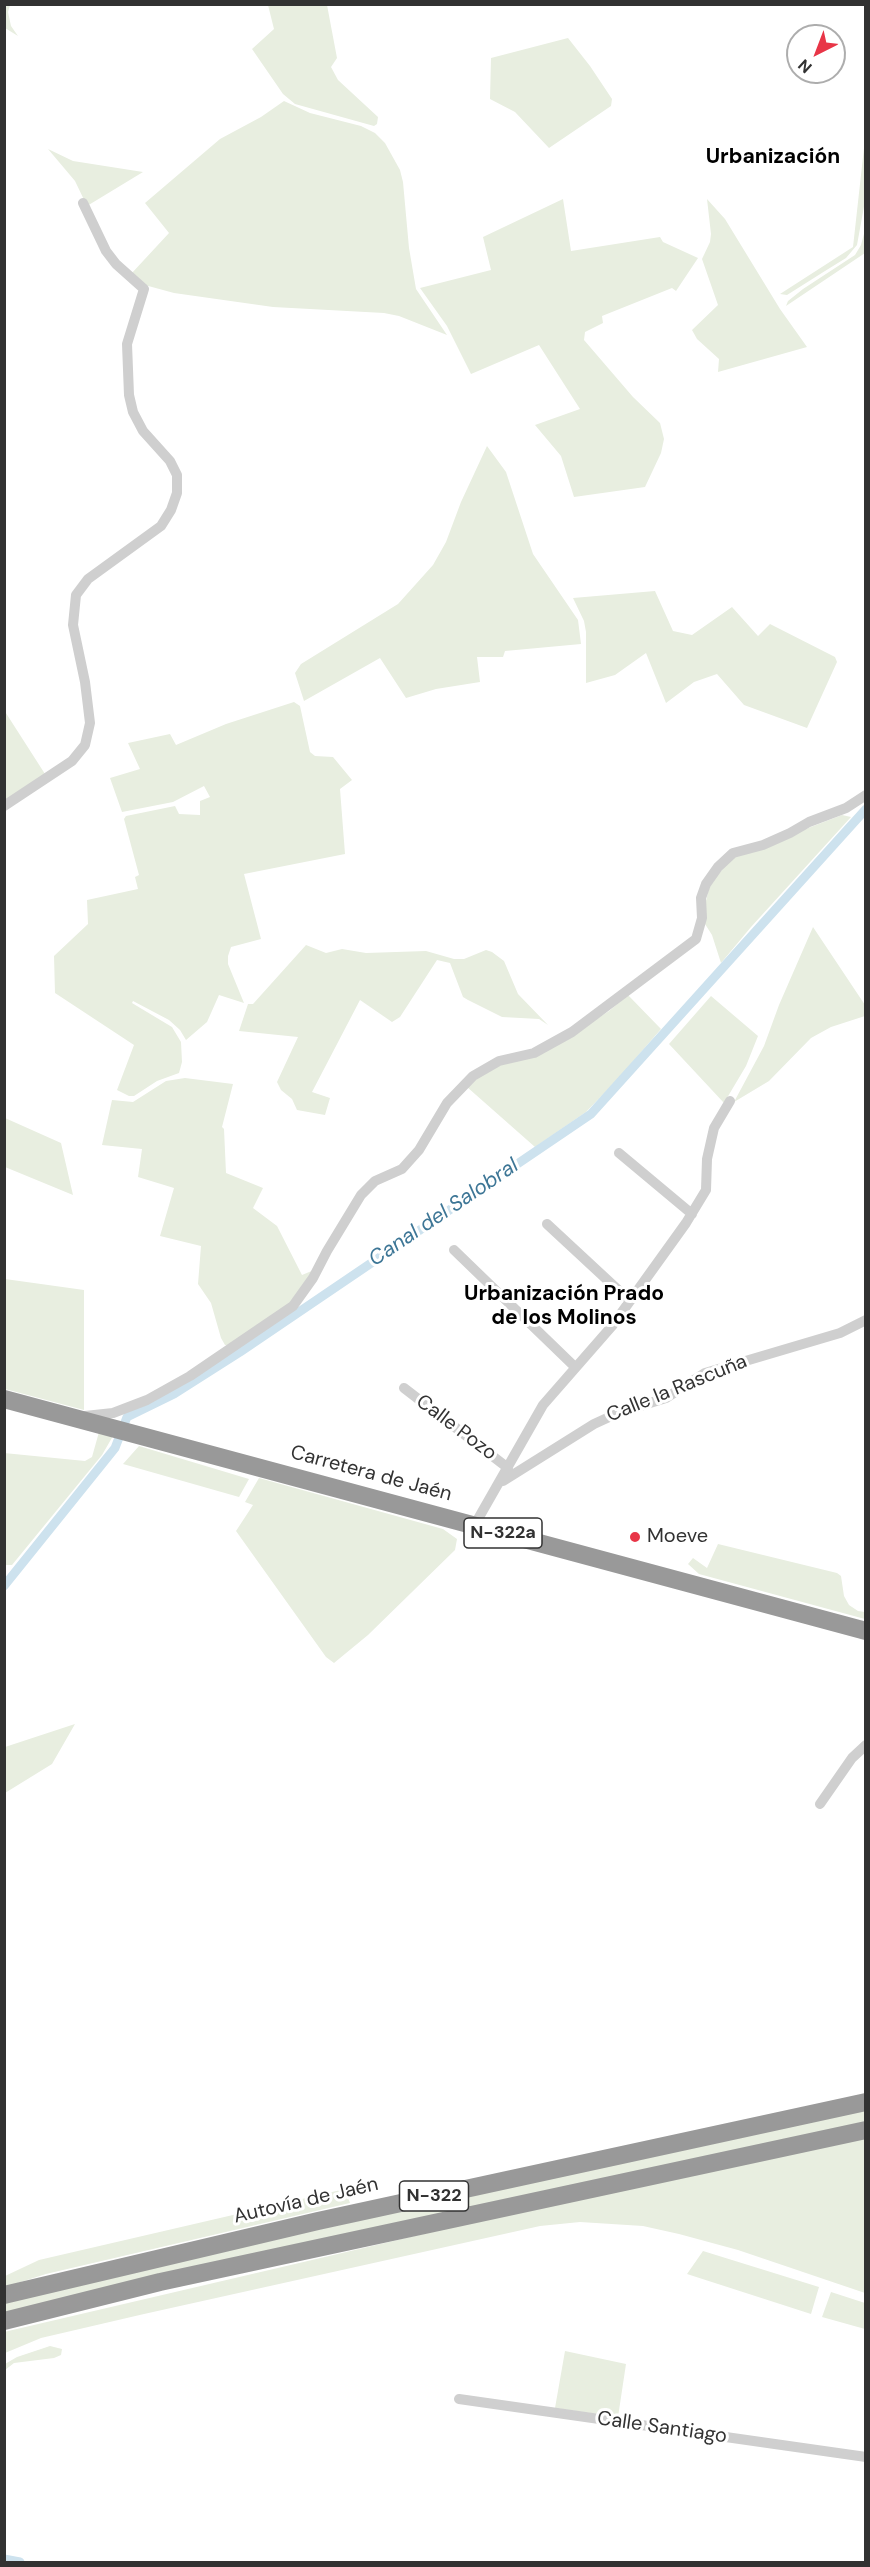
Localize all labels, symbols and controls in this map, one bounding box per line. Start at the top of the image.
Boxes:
north arrow [786,24,846,84]
text: N [794,55,816,78]
district label: Urbanización [706,144,840,170]
water label: Canal del Salobral [364,1154,524,1272]
district label: Urbanización Prado de los Molinos [464,1281,664,1331]
street label: Calle la Rascuña [603,1350,751,1428]
street label: Calle Pozo [411,1390,501,1466]
street label: Carretera de Jaén [288,1441,454,1507]
road number: N-322a [464,1518,542,1548]
place label: Moeve [647,1525,708,1549]
marker: Moeve [628,1530,642,1544]
street label: Autovía de Jaén [231,2173,381,2229]
road number: N-322 [400,2181,468,2211]
street label: Calle Santiago [596,2407,728,2449]

